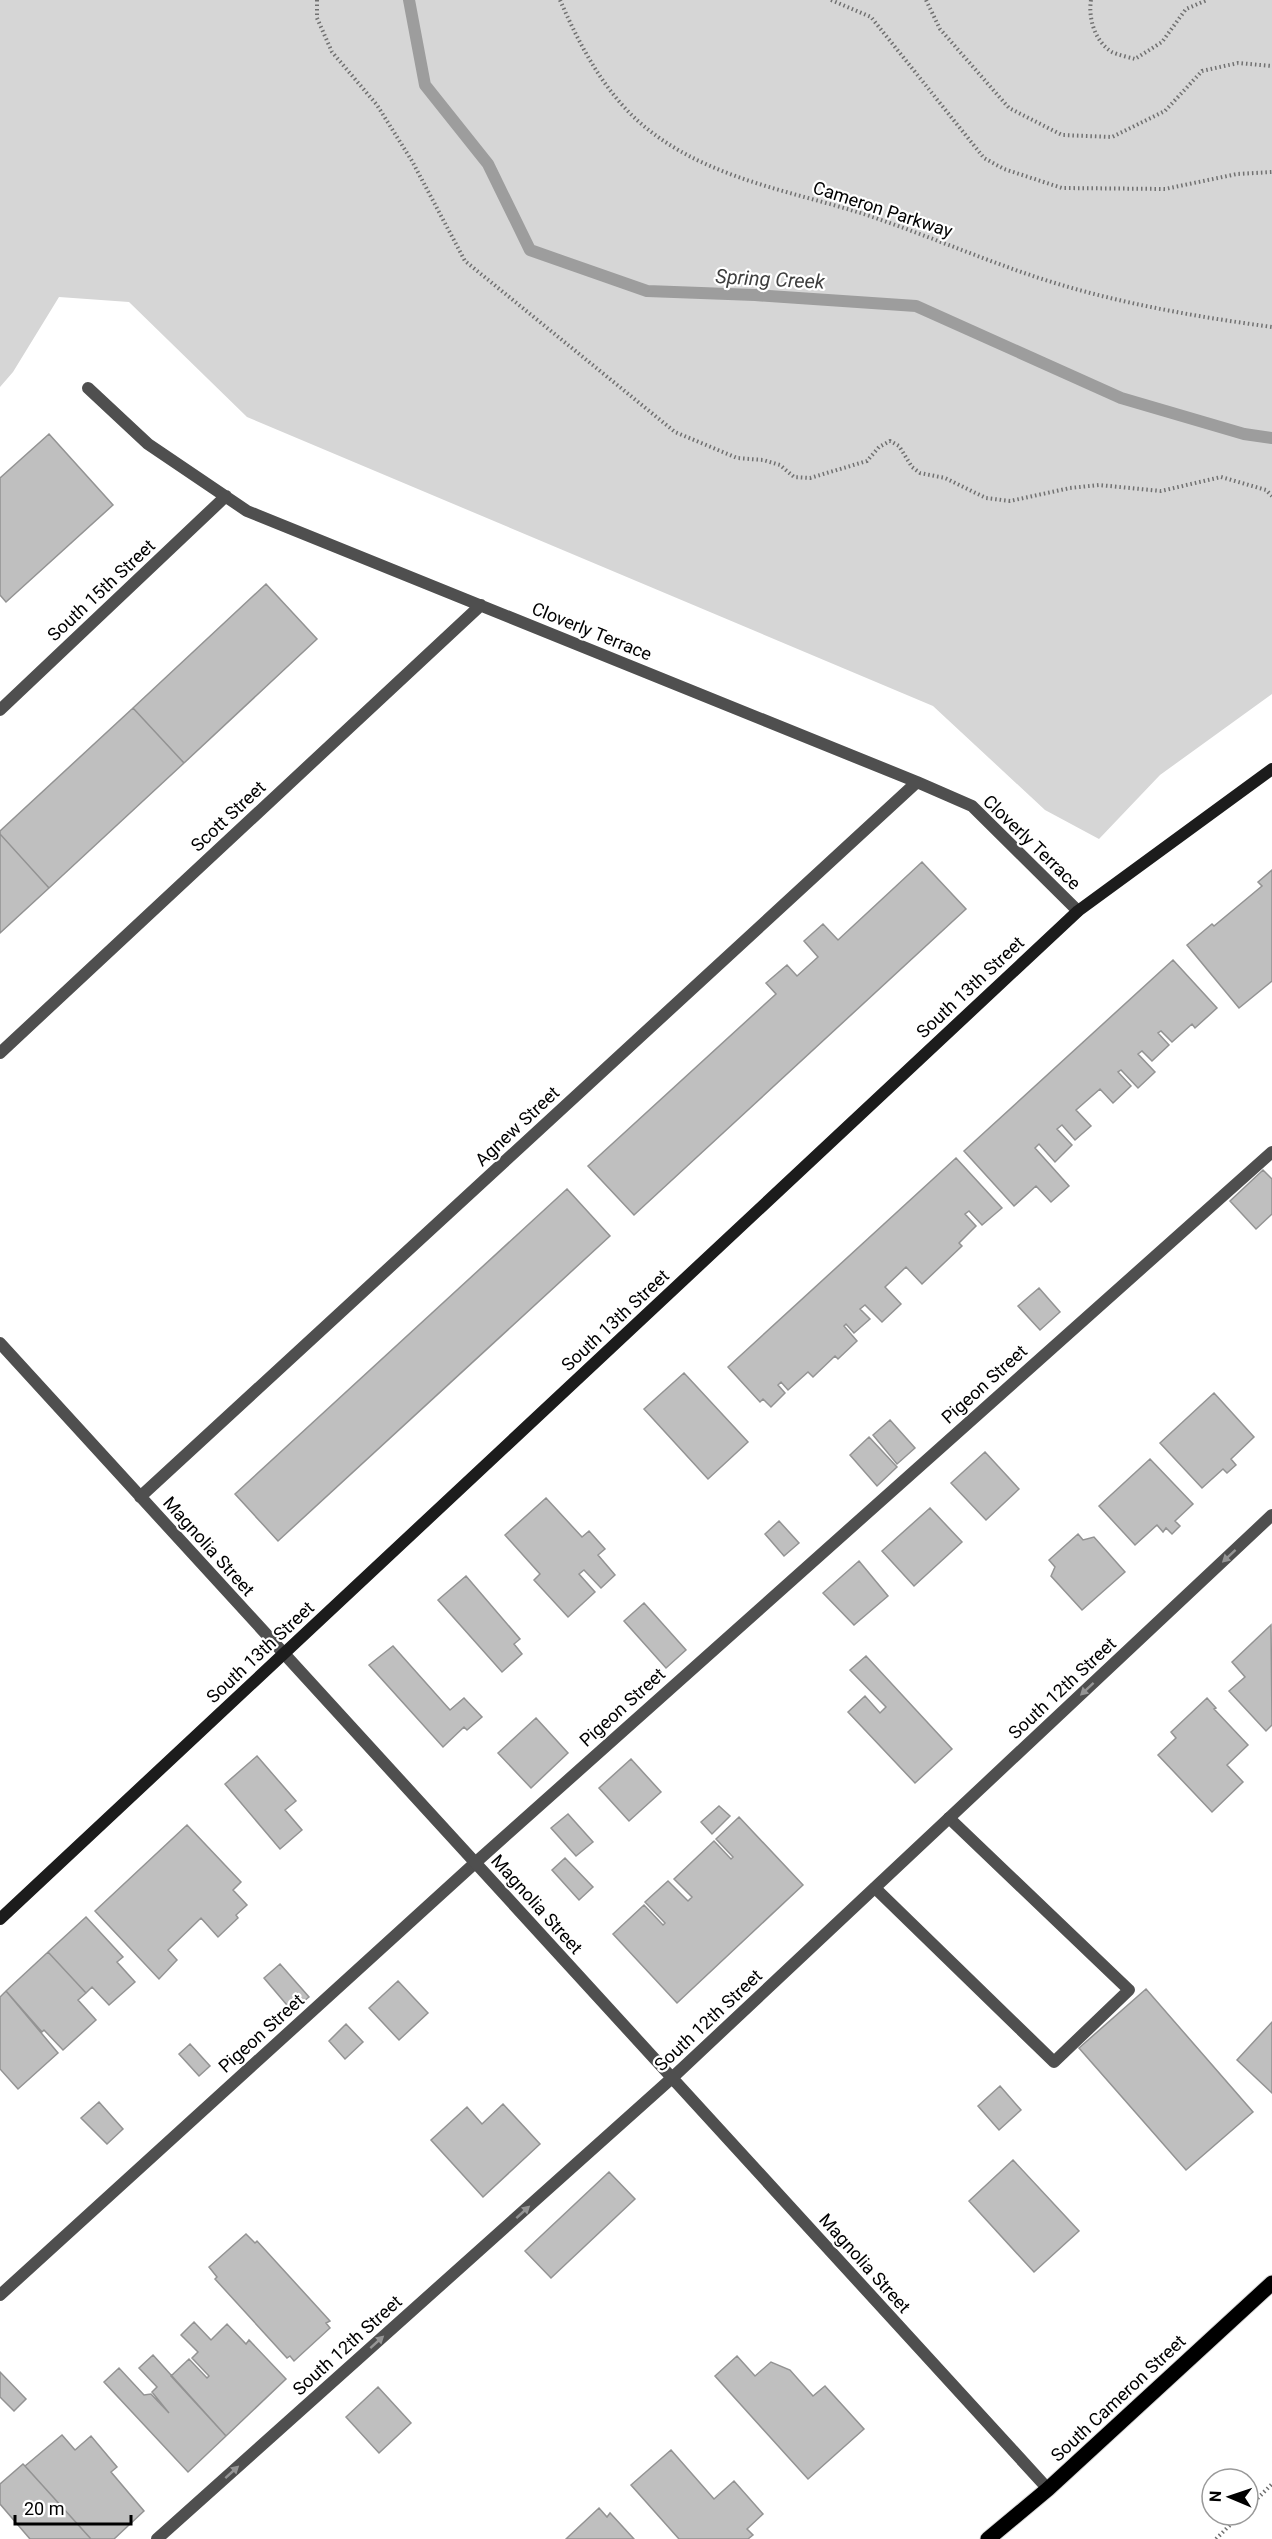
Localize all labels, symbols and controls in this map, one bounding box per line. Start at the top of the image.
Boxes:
street label: Cameron Parkway [811,177,956,242]
water label: Spring Creek [715,264,827,294]
street label: South 15th Street [43,535,159,645]
street label: Cloverly Terrace [529,597,655,665]
street label: Scott Street [186,776,270,856]
street label: Cloverly Terrace [979,790,1085,894]
street label: South 13th Street [912,932,1028,1042]
street label: Agnew Street [471,1082,563,1170]
street label: South 13th Street [557,1265,673,1375]
street label: Pigeon Street [937,1340,1031,1428]
street label: Magnolia Street [159,1492,259,1600]
one-way arrow [1223,1548,1237,1562]
street label: South 13th Street [202,1597,318,1707]
street label: South 12th Street [1004,1633,1120,1743]
street label: Pigeon Street [575,1663,669,1751]
one-way arrow [1080,1682,1095,1696]
street label: Magnolia Street [487,1850,587,1958]
street label: South 12th Street [650,1965,766,2075]
street label: Pigeon Street [214,1989,308,2077]
one-way arrow [515,2206,530,2219]
street label: Magnolia Street [815,2209,915,2317]
street label: South 12th Street [288,2291,406,2399]
street label: South Cameron Street [1046,2330,1190,2466]
one-way arrow [370,2335,385,2349]
one-way arrow [224,2466,239,2479]
north arrow [1200,2467,1260,2527]
scale bar [15,2488,130,2526]
text: N [1206,2491,1225,2502]
text: 20 m [24,2498,64,2519]

